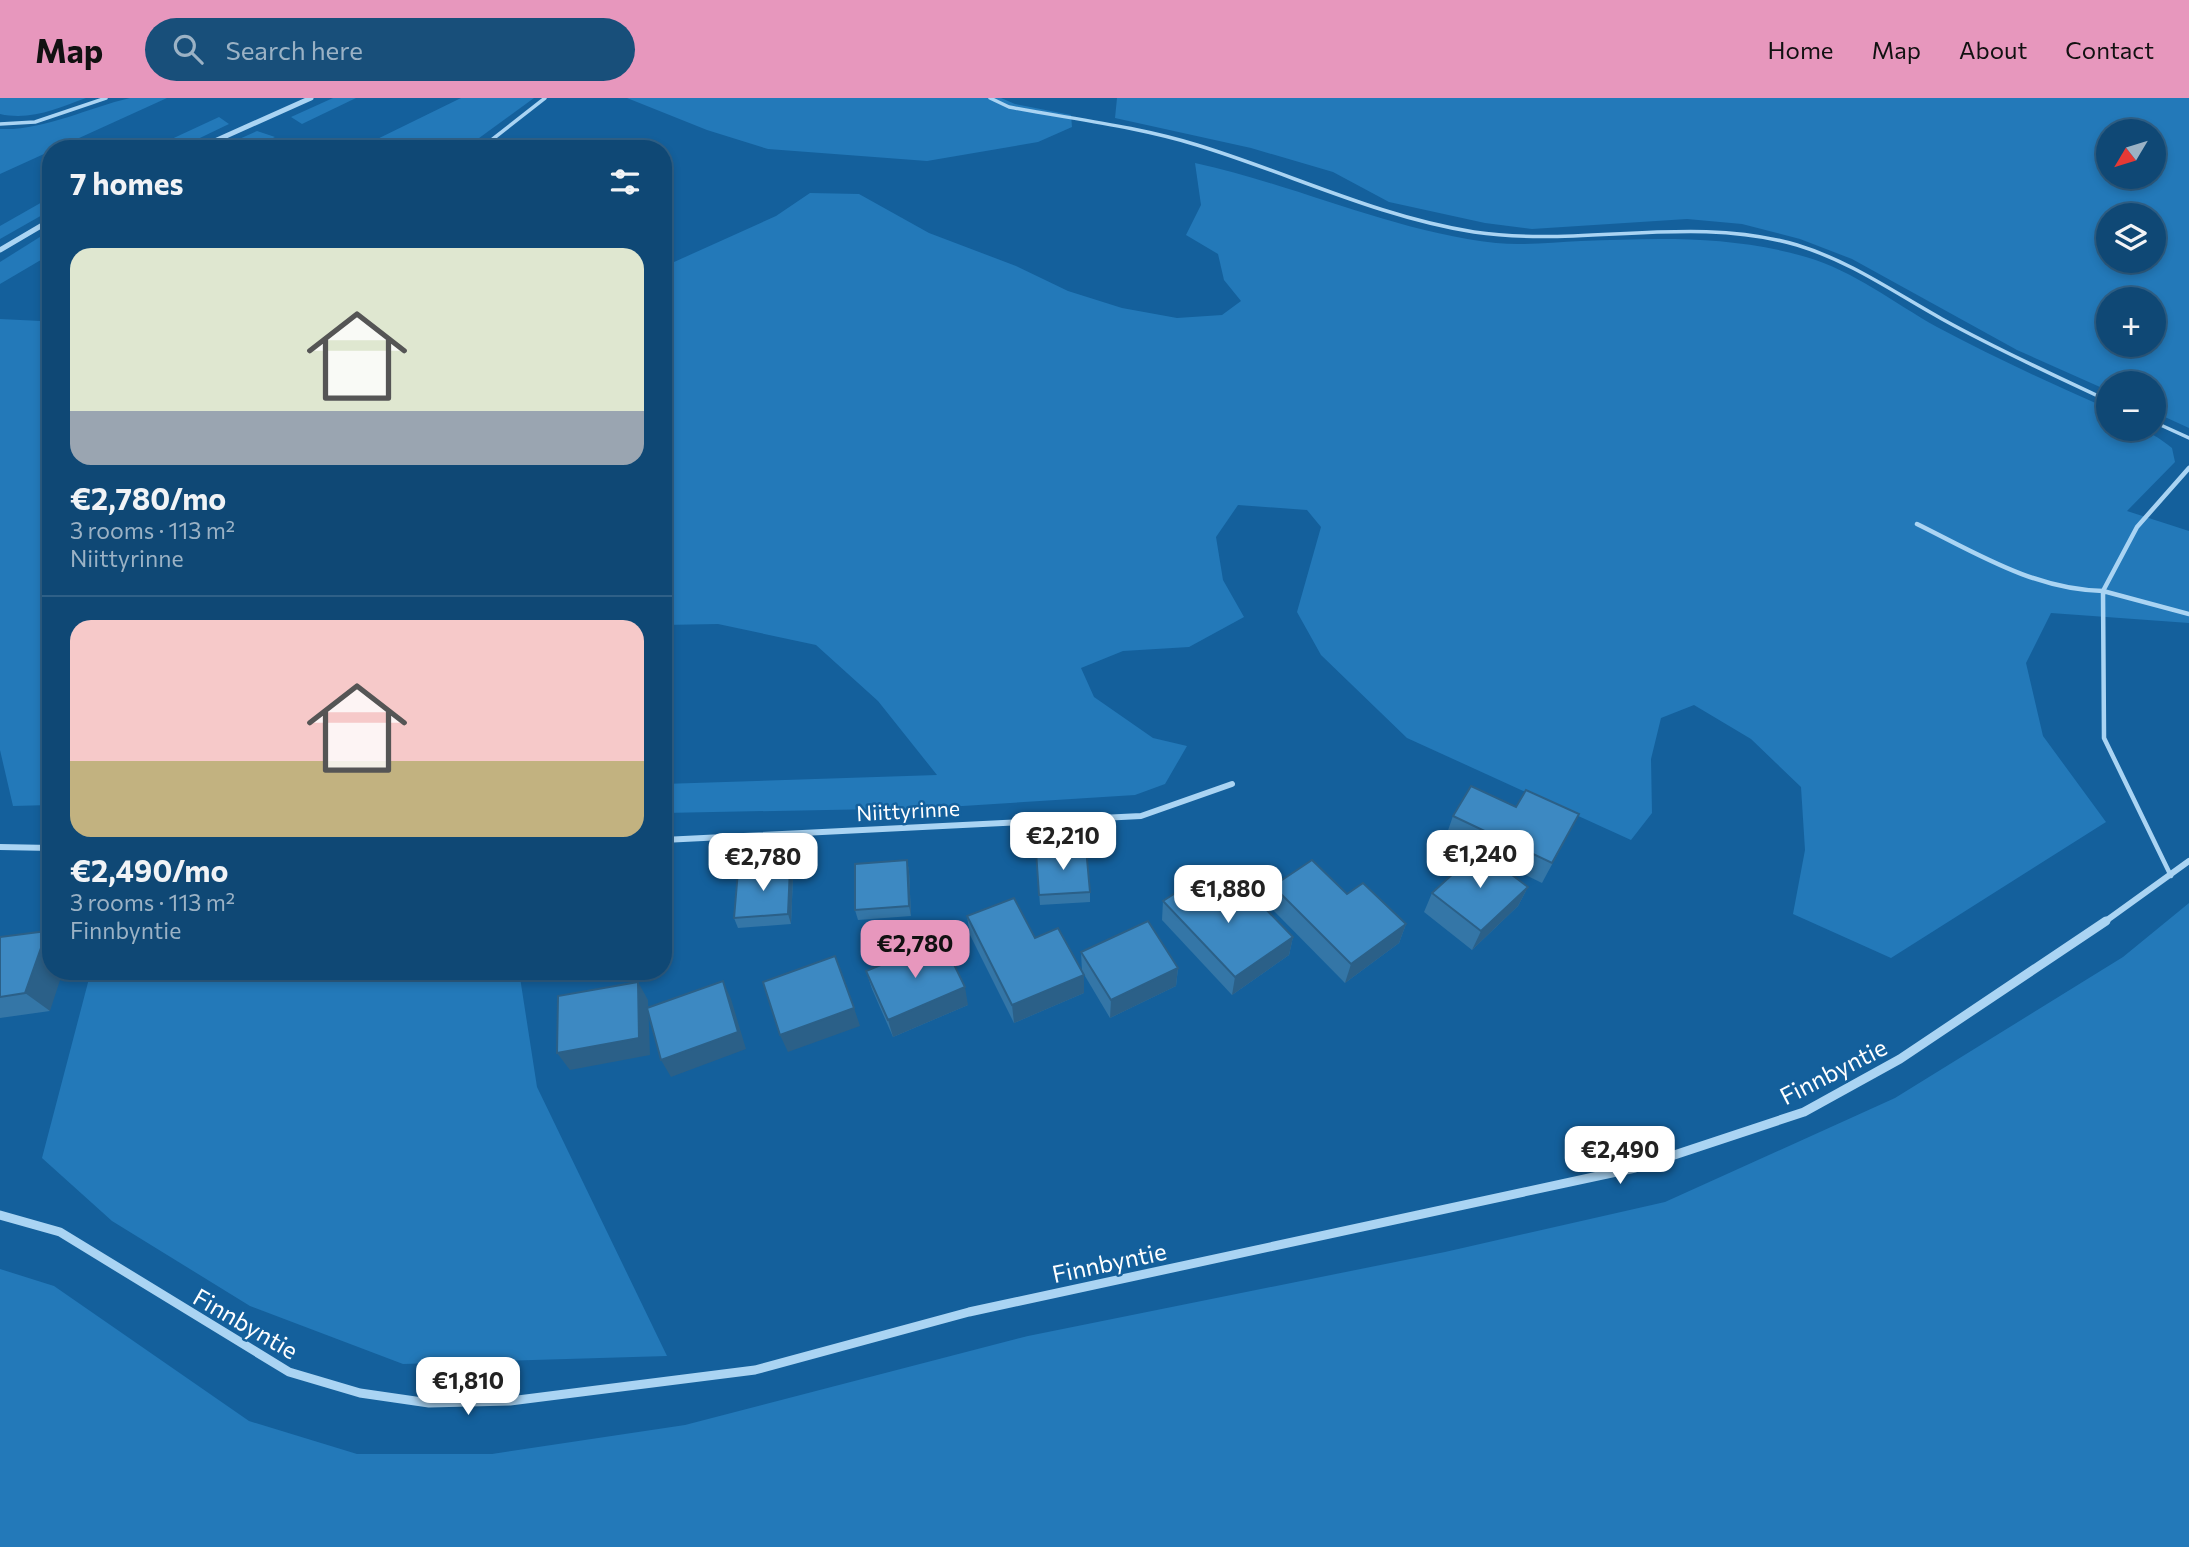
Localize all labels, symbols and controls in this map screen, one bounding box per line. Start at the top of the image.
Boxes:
search box [145,18,635,81]
text: Map [35,29,103,70]
icon: search [169,30,207,68]
text: Search here [225,34,363,65]
text: Home [1768,35,1834,64]
text: Map [1872,35,1921,64]
text: About [1959,35,2027,64]
text: Contact [2065,35,2154,64]
north arrow [2096,119,2166,189]
map controls [2096,119,2166,441]
icon: filters [606,163,644,201]
text: 7 homes [70,164,183,201]
button: layers [2096,203,2166,273]
button: + [2096,287,2166,357]
icon: home [294,293,420,419]
button: − [2096,371,2166,441]
text: €2,780/mo [70,479,226,516]
text: 3 rooms · 113 m² [70,516,235,544]
text: Niittyrinne [70,544,184,572]
icon: home [294,665,420,791]
street label: Niittyrinne [856,795,960,825]
pin: €2,210 [1006,812,1120,872]
text: €2,210 [1026,821,1100,849]
pin: €1,240 [1423,830,1537,890]
pin: €2,780 [706,834,820,893]
text: €1,240 [1443,839,1517,867]
text: €2,780 [725,842,801,870]
text: €2,490/mo [70,851,228,888]
pin: €1,880 [1171,866,1285,925]
text: €1,880 [1190,874,1266,902]
text: 3 rooms · 113 m² [70,888,235,916]
text: Finnbyntie [70,916,181,944]
pin: €2,780 [858,920,972,980]
text: €2,780 [877,929,953,957]
street label: Finnbyntie [1775,1032,1891,1110]
pin: €2,490 [1563,1126,1677,1186]
text: €2,490 [1581,1135,1659,1163]
street label: Finnbyntie [1049,1236,1169,1288]
street label: Finnbyntie [188,1281,304,1365]
pin: €1,810 [411,1358,525,1417]
text: €1,810 [432,1366,504,1394]

